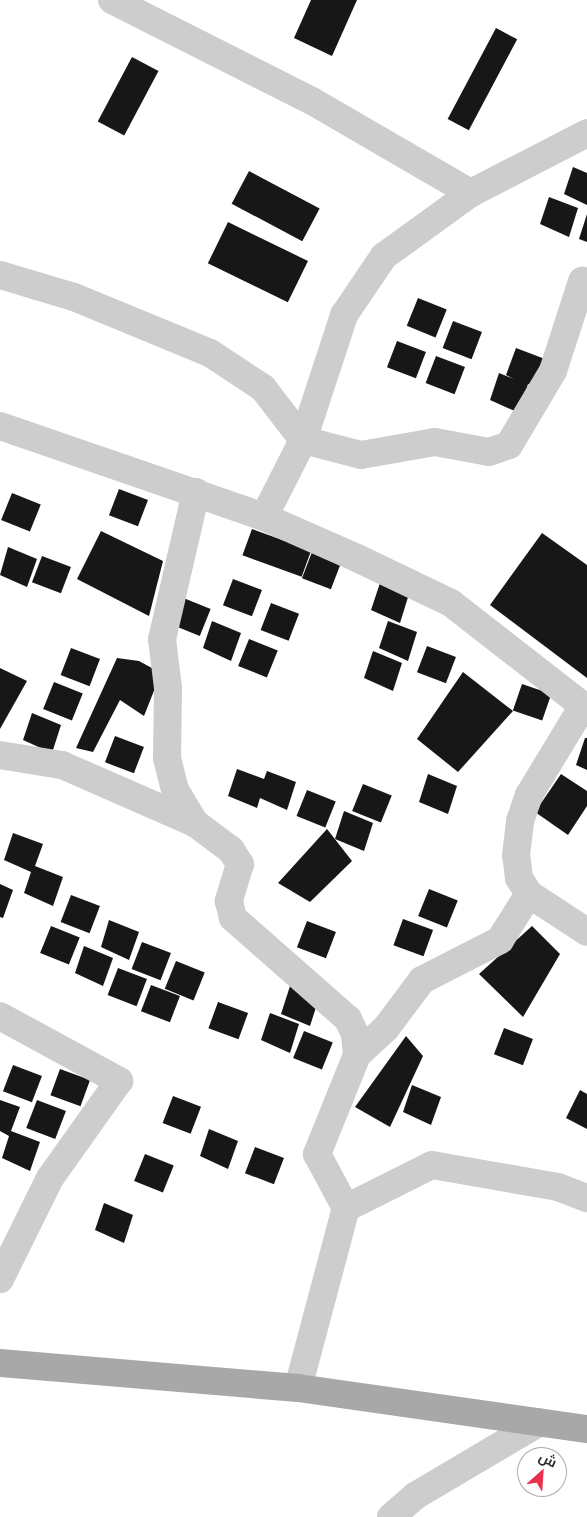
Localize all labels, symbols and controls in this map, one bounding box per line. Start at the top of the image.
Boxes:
north arrow [517,1447,567,1497]
text: ش [537,1447,560,1471]

